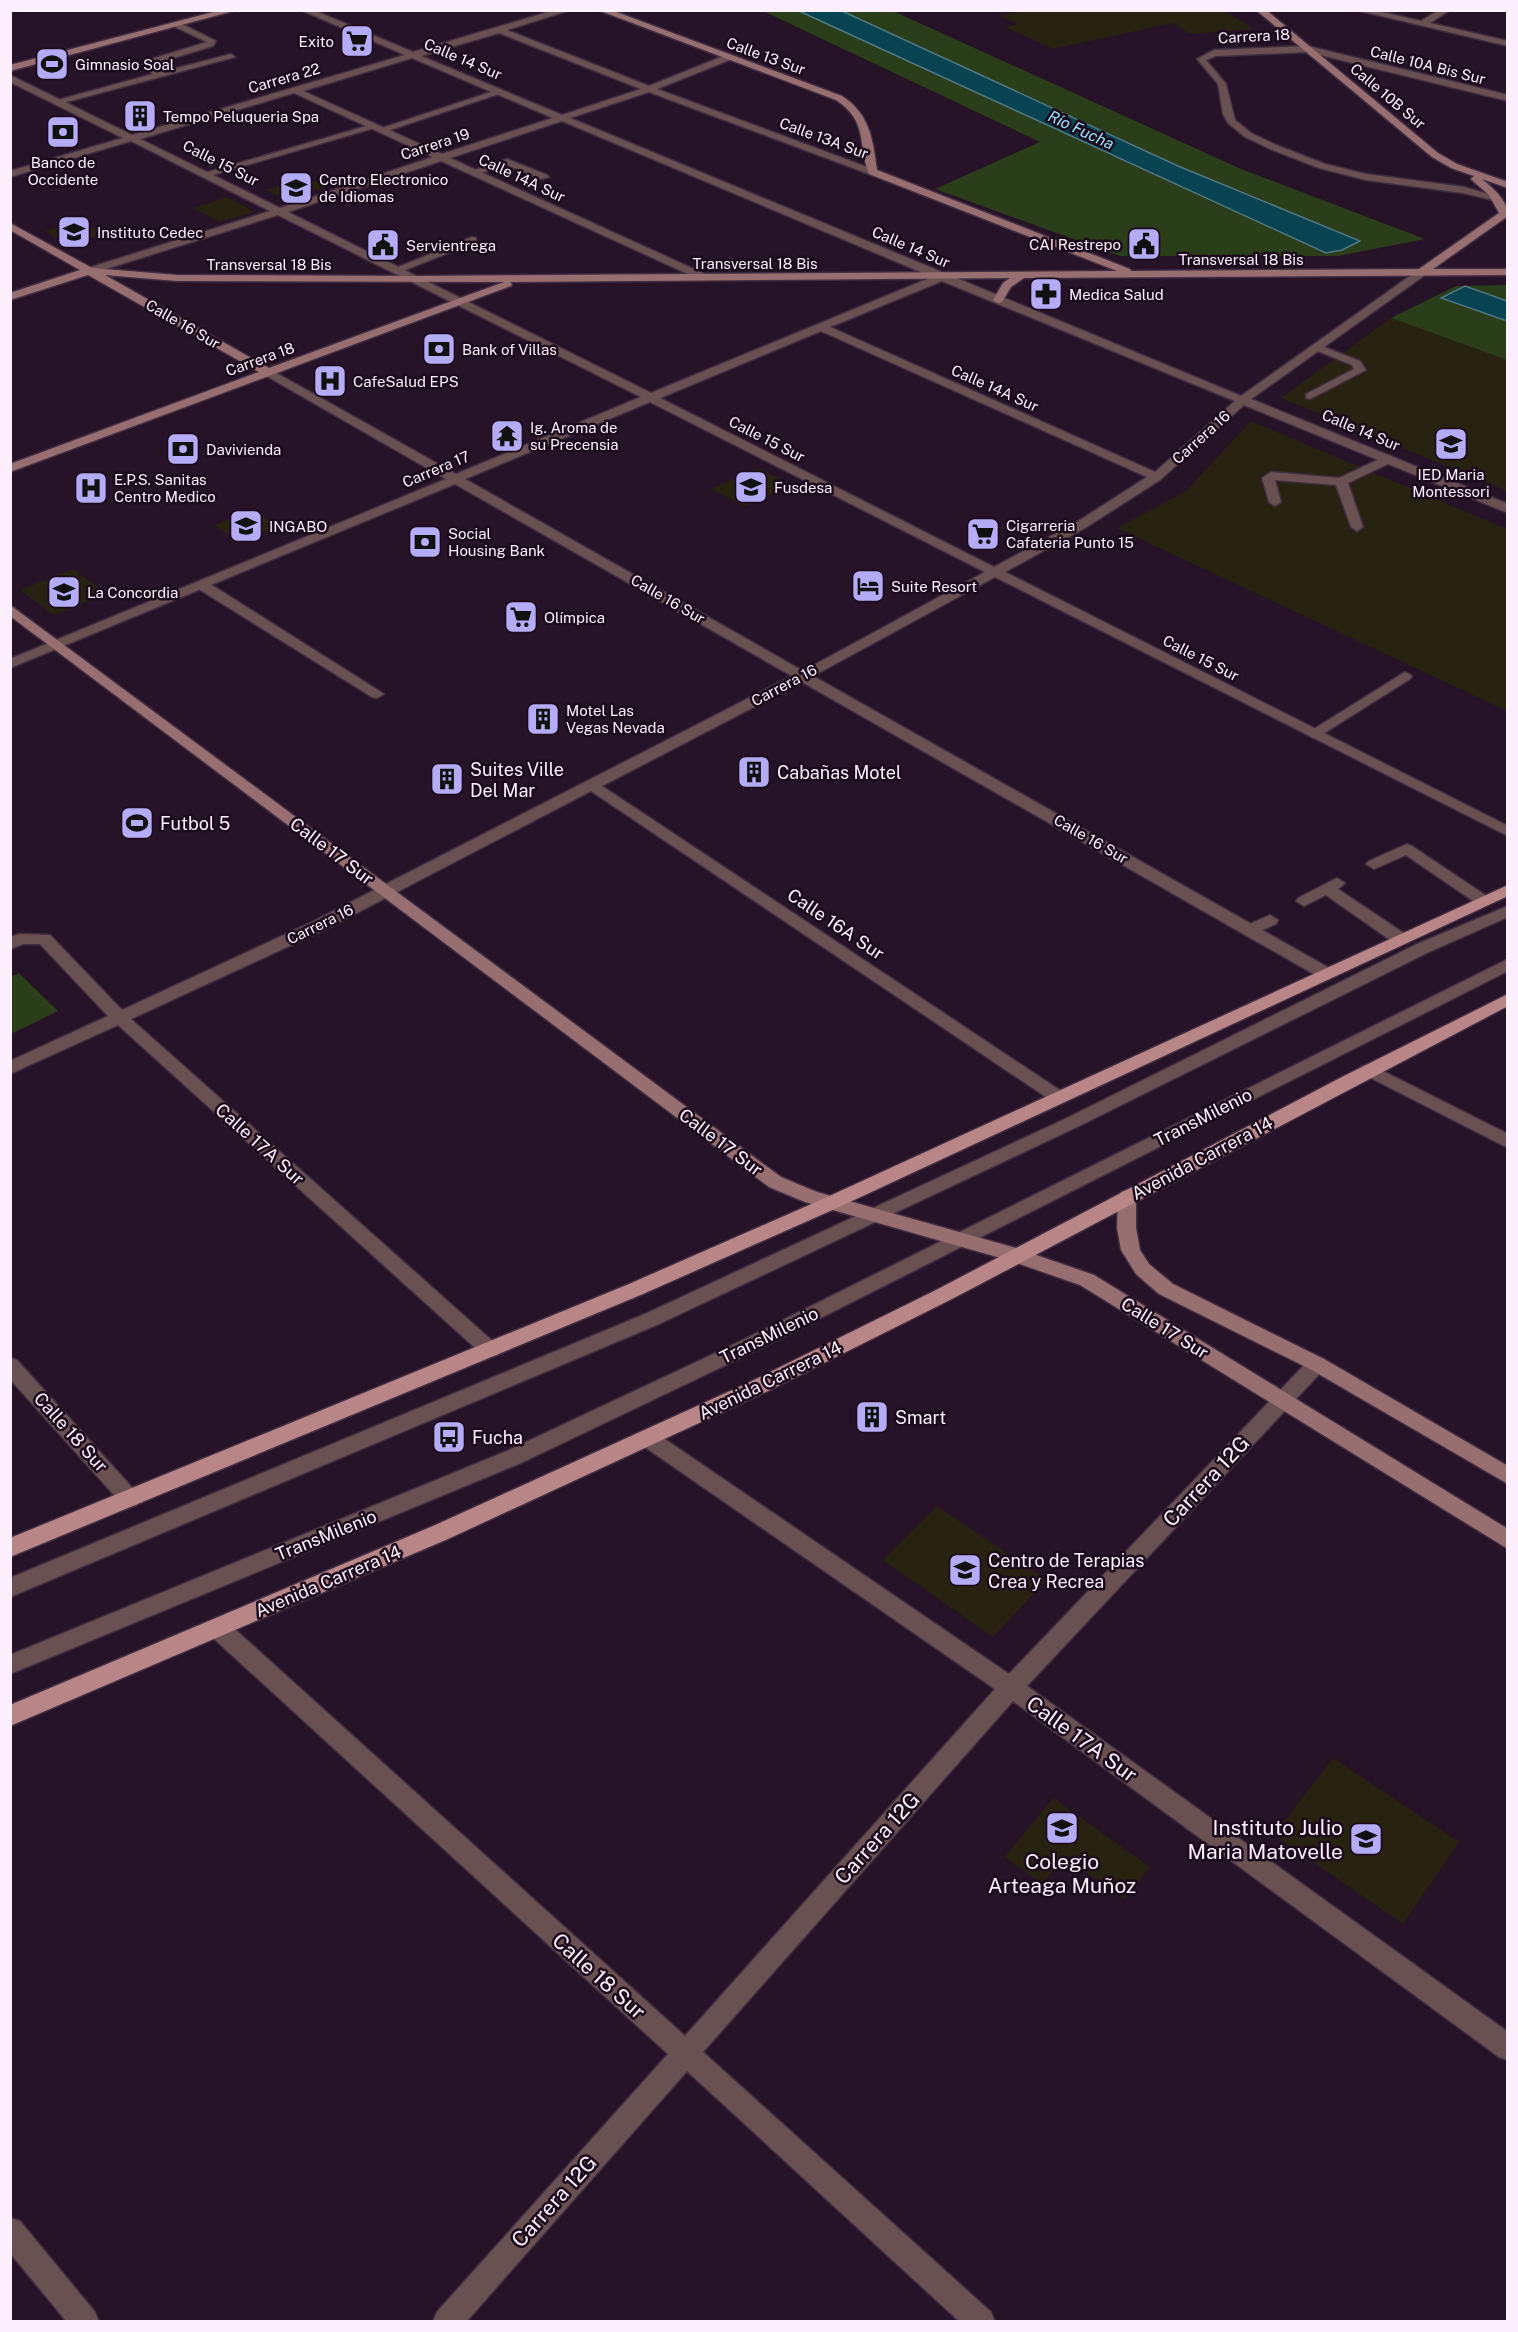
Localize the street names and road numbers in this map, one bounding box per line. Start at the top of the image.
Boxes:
street label: Carrera 18 [1218,26,1290,46]
street label: Calle 13 Sur [724,34,808,78]
street label: Calle 14 Sur [421,35,505,83]
street label: Calle 10A Bis Sur [1369,42,1488,88]
street label: Carrera 22 [246,60,322,96]
street label: Calle 10B Sur [1347,60,1429,132]
street label: Calle 13A Sur [777,114,871,162]
street label: Carrera 19 [398,125,472,163]
street label: Calle 15 Sur [180,137,262,190]
street label: Calle 14A Sur [476,151,568,206]
street label: Calle 14 Sur [869,223,953,271]
street label: Transversal 18 Bis [1178,251,1304,268]
street label: Transversal 18 Bis [692,255,818,272]
street label: Transversal 18 Bis [206,256,332,273]
street label: Calle 16 Sur [143,296,223,352]
street label: Carrera 18 [223,339,297,379]
street label: Calle 14A Sur [949,361,1041,415]
street label: Calle 14 Sur [1319,406,1403,454]
street label: Carrera 16 [1169,407,1233,467]
street label: Calle 15 Sur [726,413,808,466]
street label: Carrera 17 [400,447,472,491]
street label: Calle 16 Sur [628,571,708,627]
street label: Calle 15 Sur [1160,632,1242,685]
street label: Carrera 16 [748,661,820,709]
street label: Calle 16 Sur [1051,811,1131,867]
street label: Calle 17 Sur [286,813,378,889]
street label: Calle 16A Sur [784,884,888,964]
street label: Carrera 16 [284,901,356,947]
street label: TransMilenio [1151,1083,1255,1151]
street label: Calle 17A Sur [211,1099,309,1189]
street label: Calle 17 Sur [675,1104,767,1180]
street label: Avenida Carrera 14 [1128,1112,1276,1204]
street label: Calle 17 Sur [1117,1293,1213,1363]
street label: TransMilenio [716,1302,822,1368]
street label: Avenida Carrera 14 [695,1336,845,1424]
street label: Calle 18 Sur [30,1388,112,1476]
street label: Carrera 12G [1158,1430,1254,1532]
street label: TransMilenio [273,1505,379,1565]
street label: Avenida Carrera 14 [252,1541,404,1621]
street label: Calle 17A Sur [1022,1691,1142,1787]
street label: Carrera 12G [829,1787,925,1889]
street label: Calle 18 Sur [547,1928,651,2024]
street label: Carrera 12G [506,2150,602,2252]

